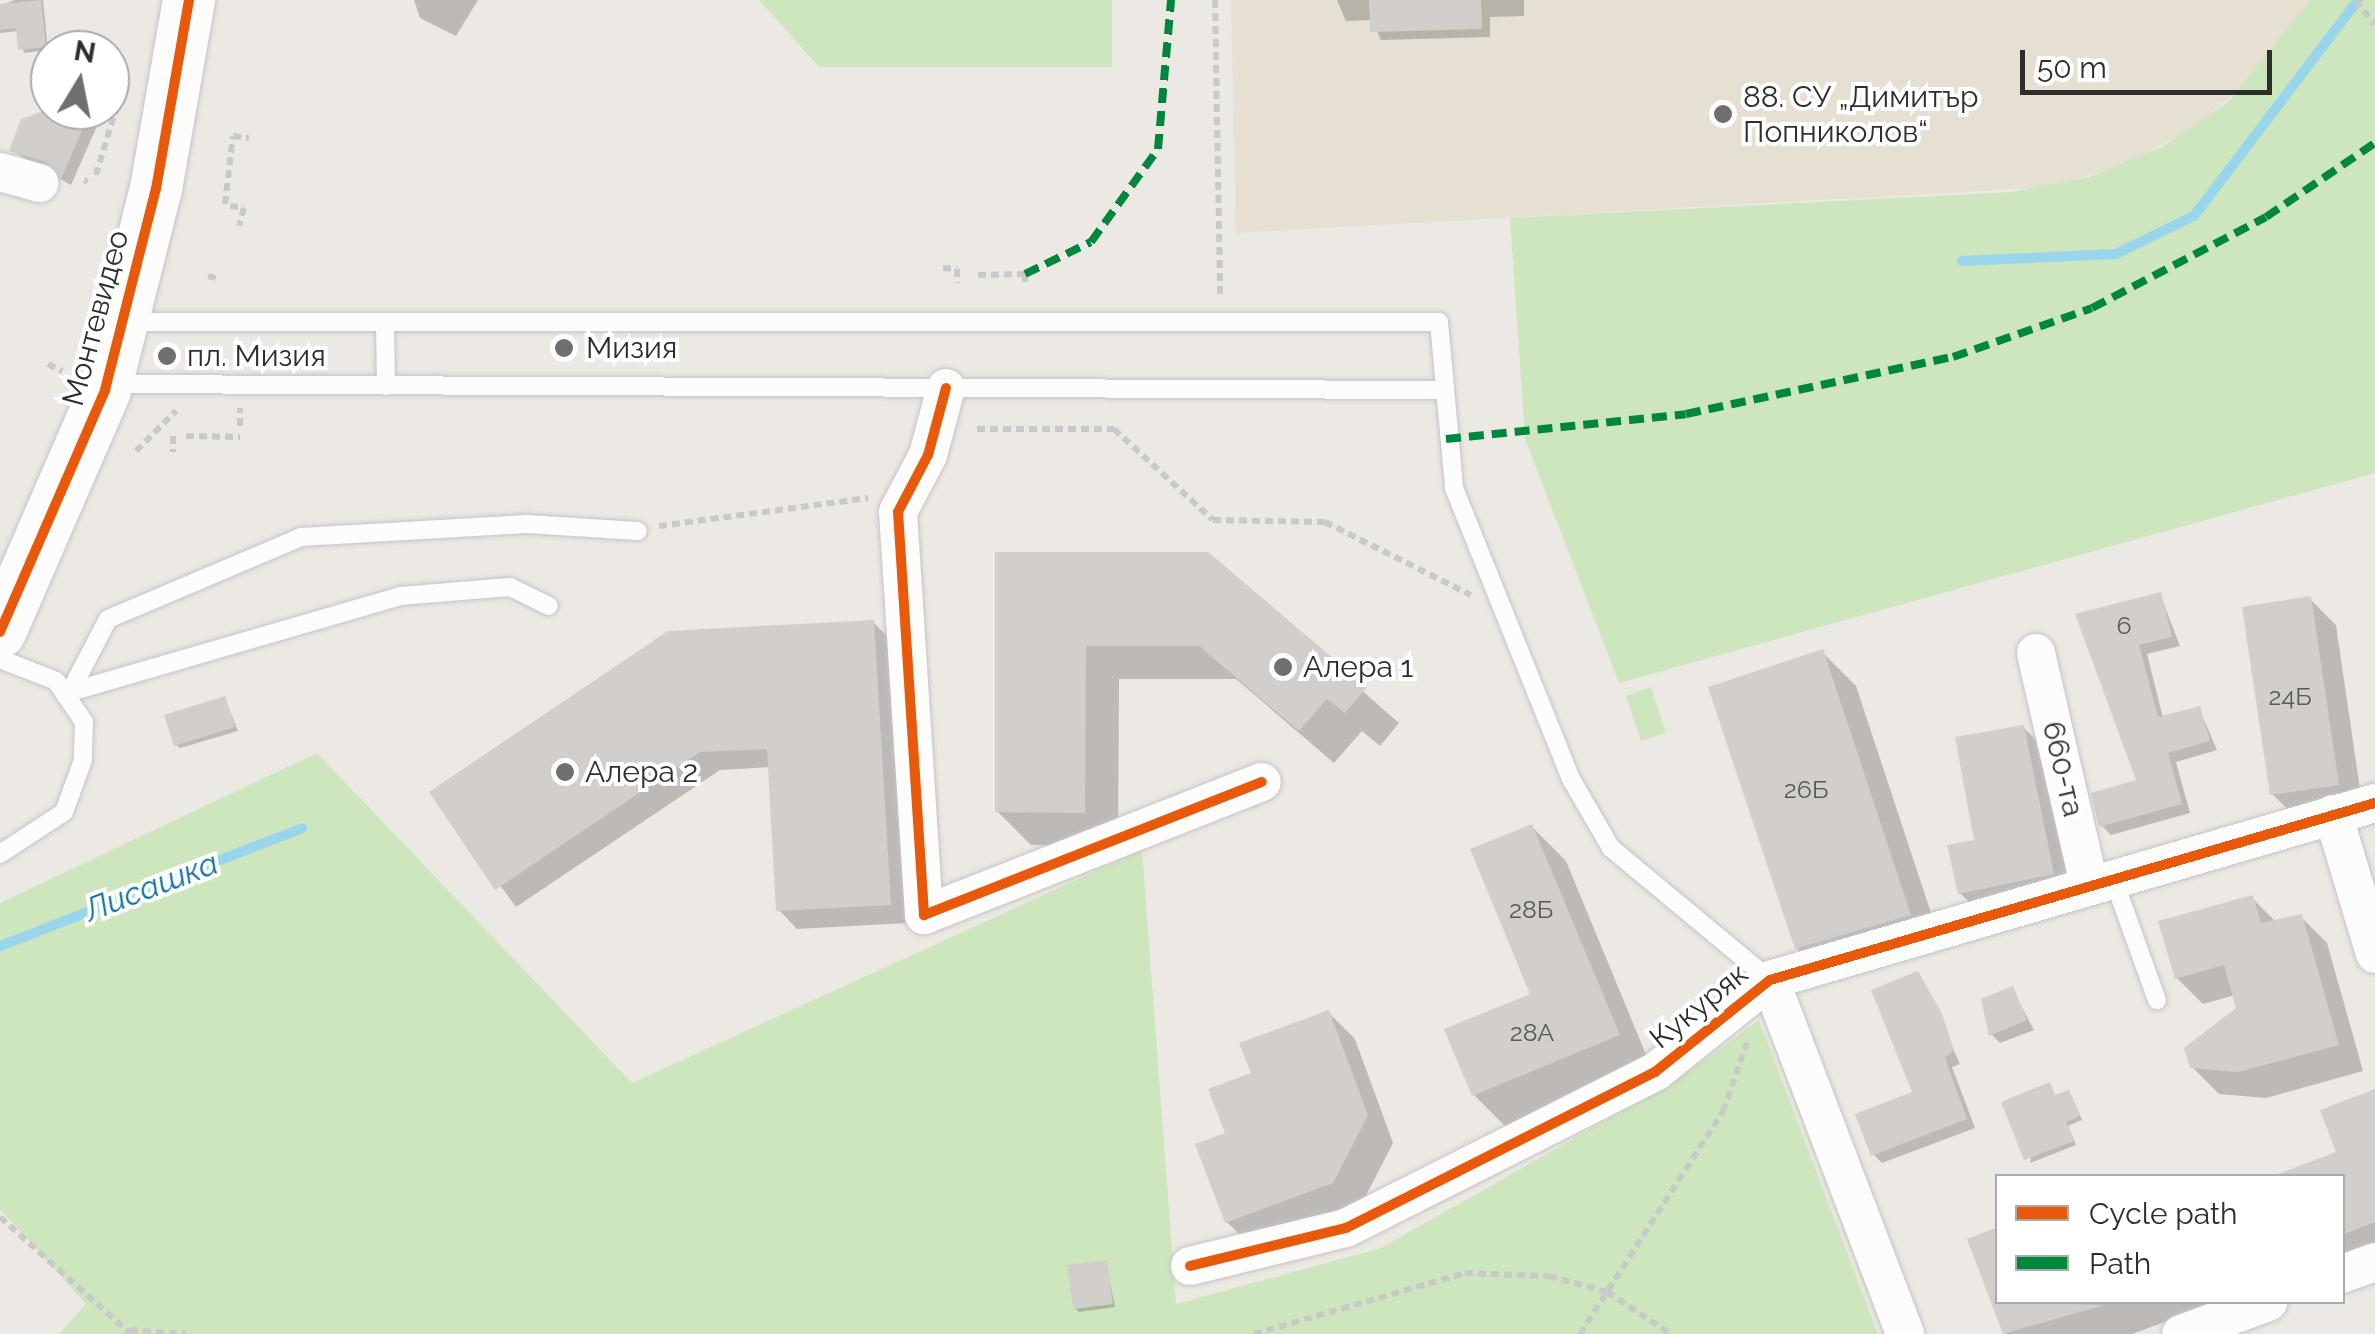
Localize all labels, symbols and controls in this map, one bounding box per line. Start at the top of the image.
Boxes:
north arrow [30,30,130,130]
scale bar [2025,30,2278,92]
text: N [72,34,98,70]
text: 50 m [2037,50,2107,85]
place label: 88. СУ „Димитър Попниколов“ [1743,79,1979,150]
marker: 88. СУ „Димитър Попниколов“ [1712,103,1734,125]
street label: Монтевидео [55,226,137,410]
place label: Мизия [586,330,677,366]
marker: Мизия [551,335,577,361]
place label: пл. Мизия [187,338,326,374]
marker: пл. Мизия [156,345,178,367]
house number: 6 [2116,610,2132,640]
place label: Алера 1 [1303,649,1413,685]
marker: Алера 1 [1272,656,1294,678]
house number: 24Б [2269,681,2311,711]
street label: 660-та [2035,718,2091,820]
place label: Алера 2 [585,754,698,790]
marker: Алера 2 [554,761,576,783]
house number: 26Б [1784,774,1828,804]
water label: Лисашка [78,844,224,930]
house number: 28Б [1509,894,1553,924]
street label: Кукуряк [1643,956,1755,1056]
house number: 28А [1510,1017,1554,1047]
legend [1995,1174,2345,1304]
text: Cycle path [2089,1196,2237,1231]
text: Path [2089,1246,2151,1281]

